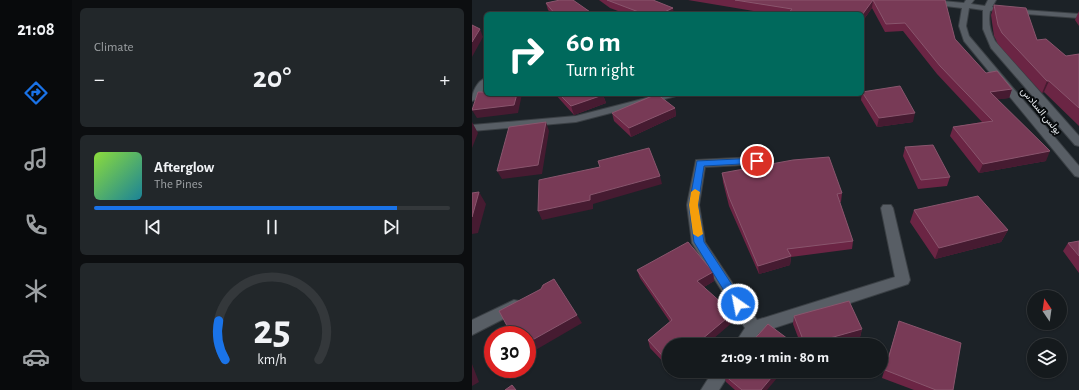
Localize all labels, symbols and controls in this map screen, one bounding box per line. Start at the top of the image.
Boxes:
text: 21:08 [17,21,55,39]
icon: right [500,28,552,80]
text: 60 m [566,29,621,57]
text: Climate [94,41,133,54]
text: Turn right [566,62,635,80]
text: 20° [253,63,291,93]
text: − [94,68,105,90]
text: + [439,68,450,90]
icon: directions [22,79,50,107]
street label: بولس السادس [1018,86,1063,137]
pin [740,144,774,178]
icon: music [22,145,50,173]
icon: arrive [746,150,768,172]
text: Afterglow [154,160,214,175]
text: The Pines [154,178,203,191]
icon: phone [22,211,50,239]
icon: previous [142,216,164,238]
icon: pause [261,216,283,238]
icon: next [380,216,402,238]
icon: climate [22,277,50,305]
position arrow [717,283,759,325]
north arrow [1027,290,1067,330]
map controls [1027,290,1067,378]
text: 25 [253,310,291,351]
speed limit sign: 30 [484,326,536,378]
button: layers [1027,338,1067,378]
icon: car [22,343,50,371]
text: 21:09 · 1 min · 80 m [721,350,829,365]
text: km/h [257,353,287,367]

